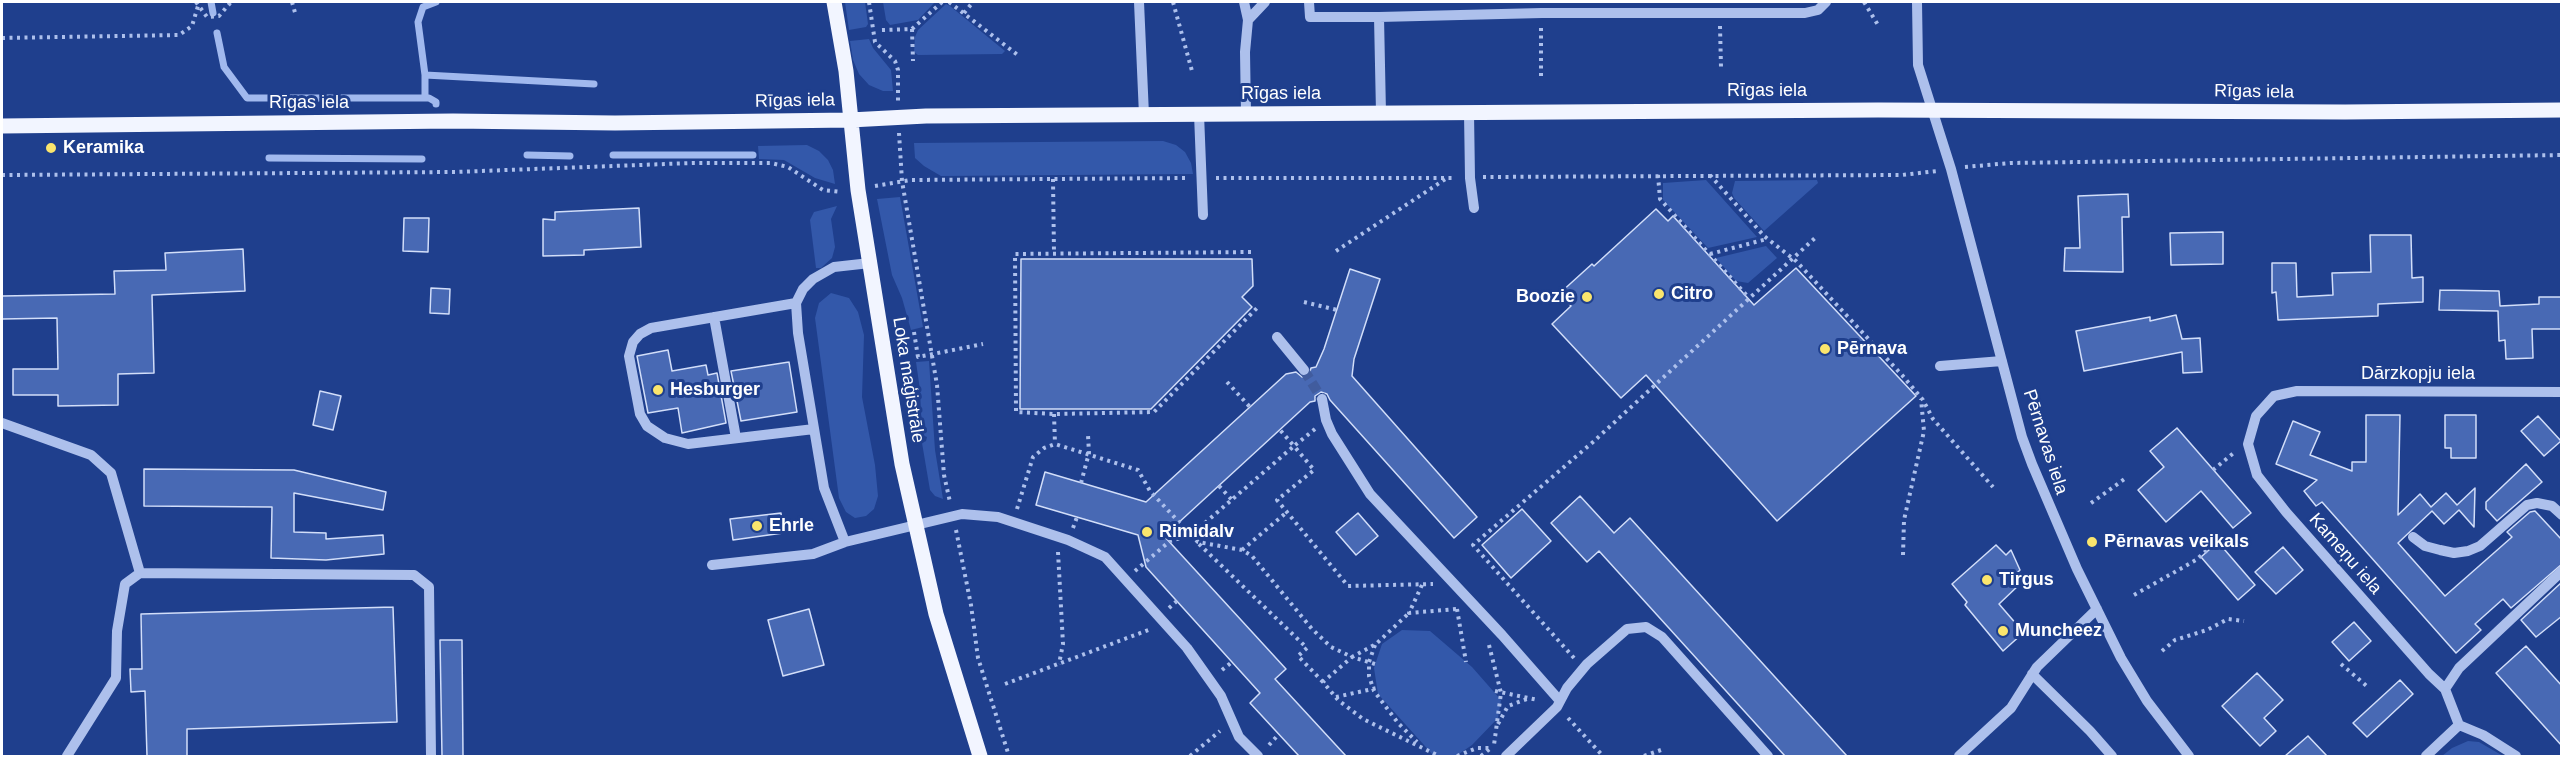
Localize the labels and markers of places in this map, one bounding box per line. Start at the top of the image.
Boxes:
place label: Keramika [63,137,144,159]
marker: Keramika [44,141,58,155]
place label: Citro [1671,283,1713,305]
place label: Boozie [1516,286,1575,308]
marker: Citro [1652,287,1666,301]
marker: Boozie [1580,290,1594,304]
place label: Pērnava [1837,338,1907,360]
marker: Pērnava [1818,342,1832,356]
place label: Hesburger [670,379,760,401]
marker: Hesburger [651,383,665,397]
place label: Ehrle [769,515,814,537]
marker: Ehrle [750,519,764,533]
place label: Rimidalv [1159,521,1234,543]
marker: Rimidalv [1140,525,1154,539]
place label: Pērnavas veikals [2104,531,2249,553]
marker: Pērnavas veikals [2085,535,2099,549]
place label: Tirgus [1999,569,2054,591]
marker: Tirgus [1980,573,1994,587]
place label: Muncheez [2015,620,2102,642]
marker: Muncheez [1996,624,2010,638]

